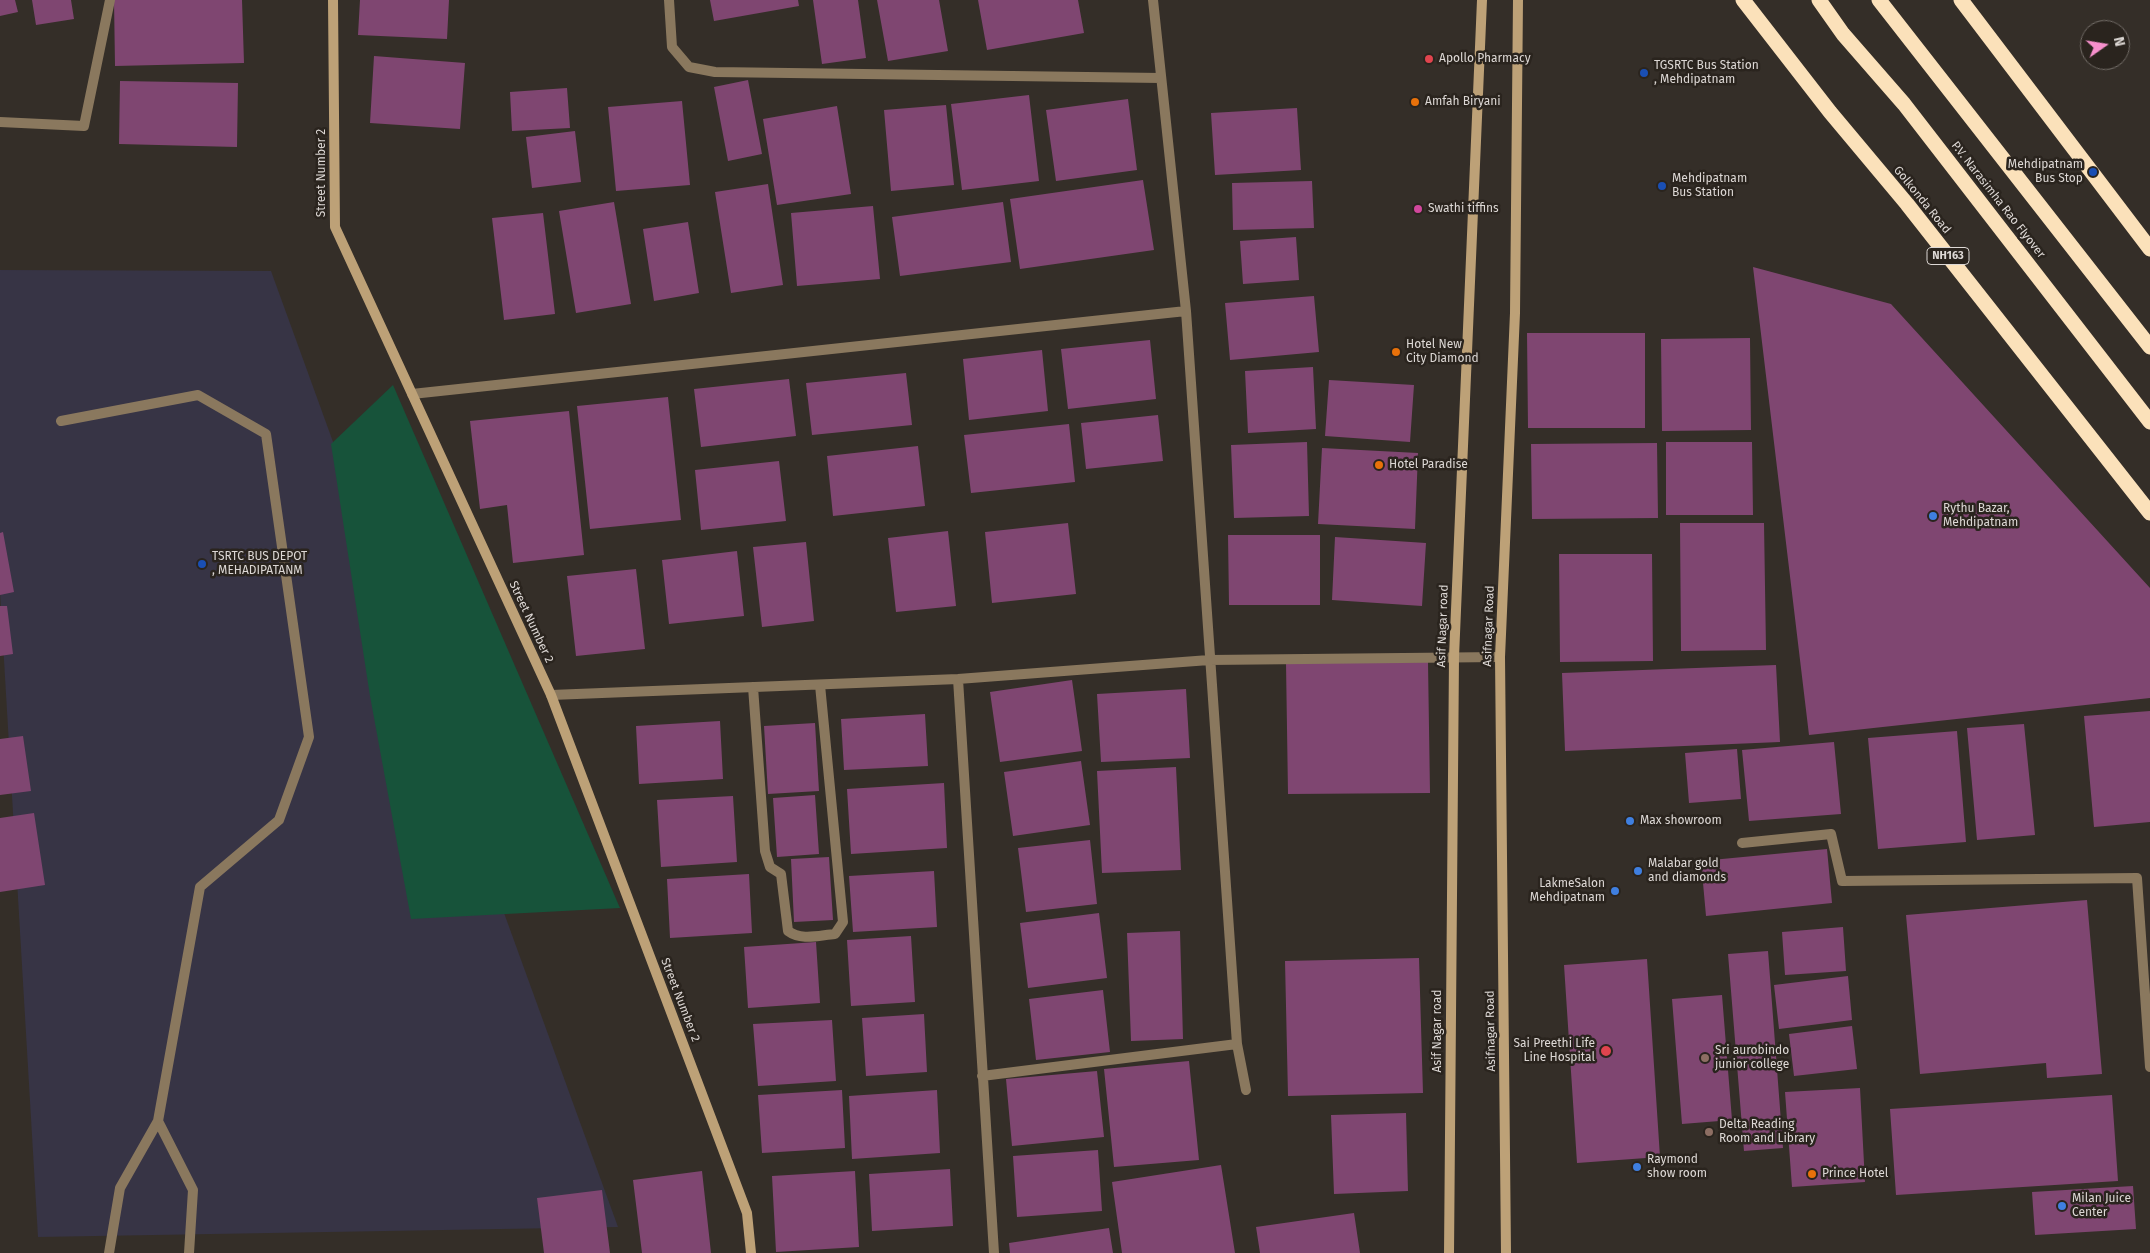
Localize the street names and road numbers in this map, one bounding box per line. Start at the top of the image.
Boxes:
street label: Street Number 2 [315,129,329,217]
street label: P.V. Narasimha Rao Flyover [1948,139,2048,261]
street label: Golkonda Road [1890,163,1954,237]
road number: NH163 [1927,248,1969,264]
street label: Street Number 2 [506,579,556,665]
street label: Asif Nagar road [1434,584,1452,668]
street label: Asifnagar Road [1480,585,1498,667]
street label: Street Number 2 [657,956,703,1044]
street label: Asif Nagar road [1431,990,1445,1072]
street label: Asifnagar Road [1483,990,1499,1072]

